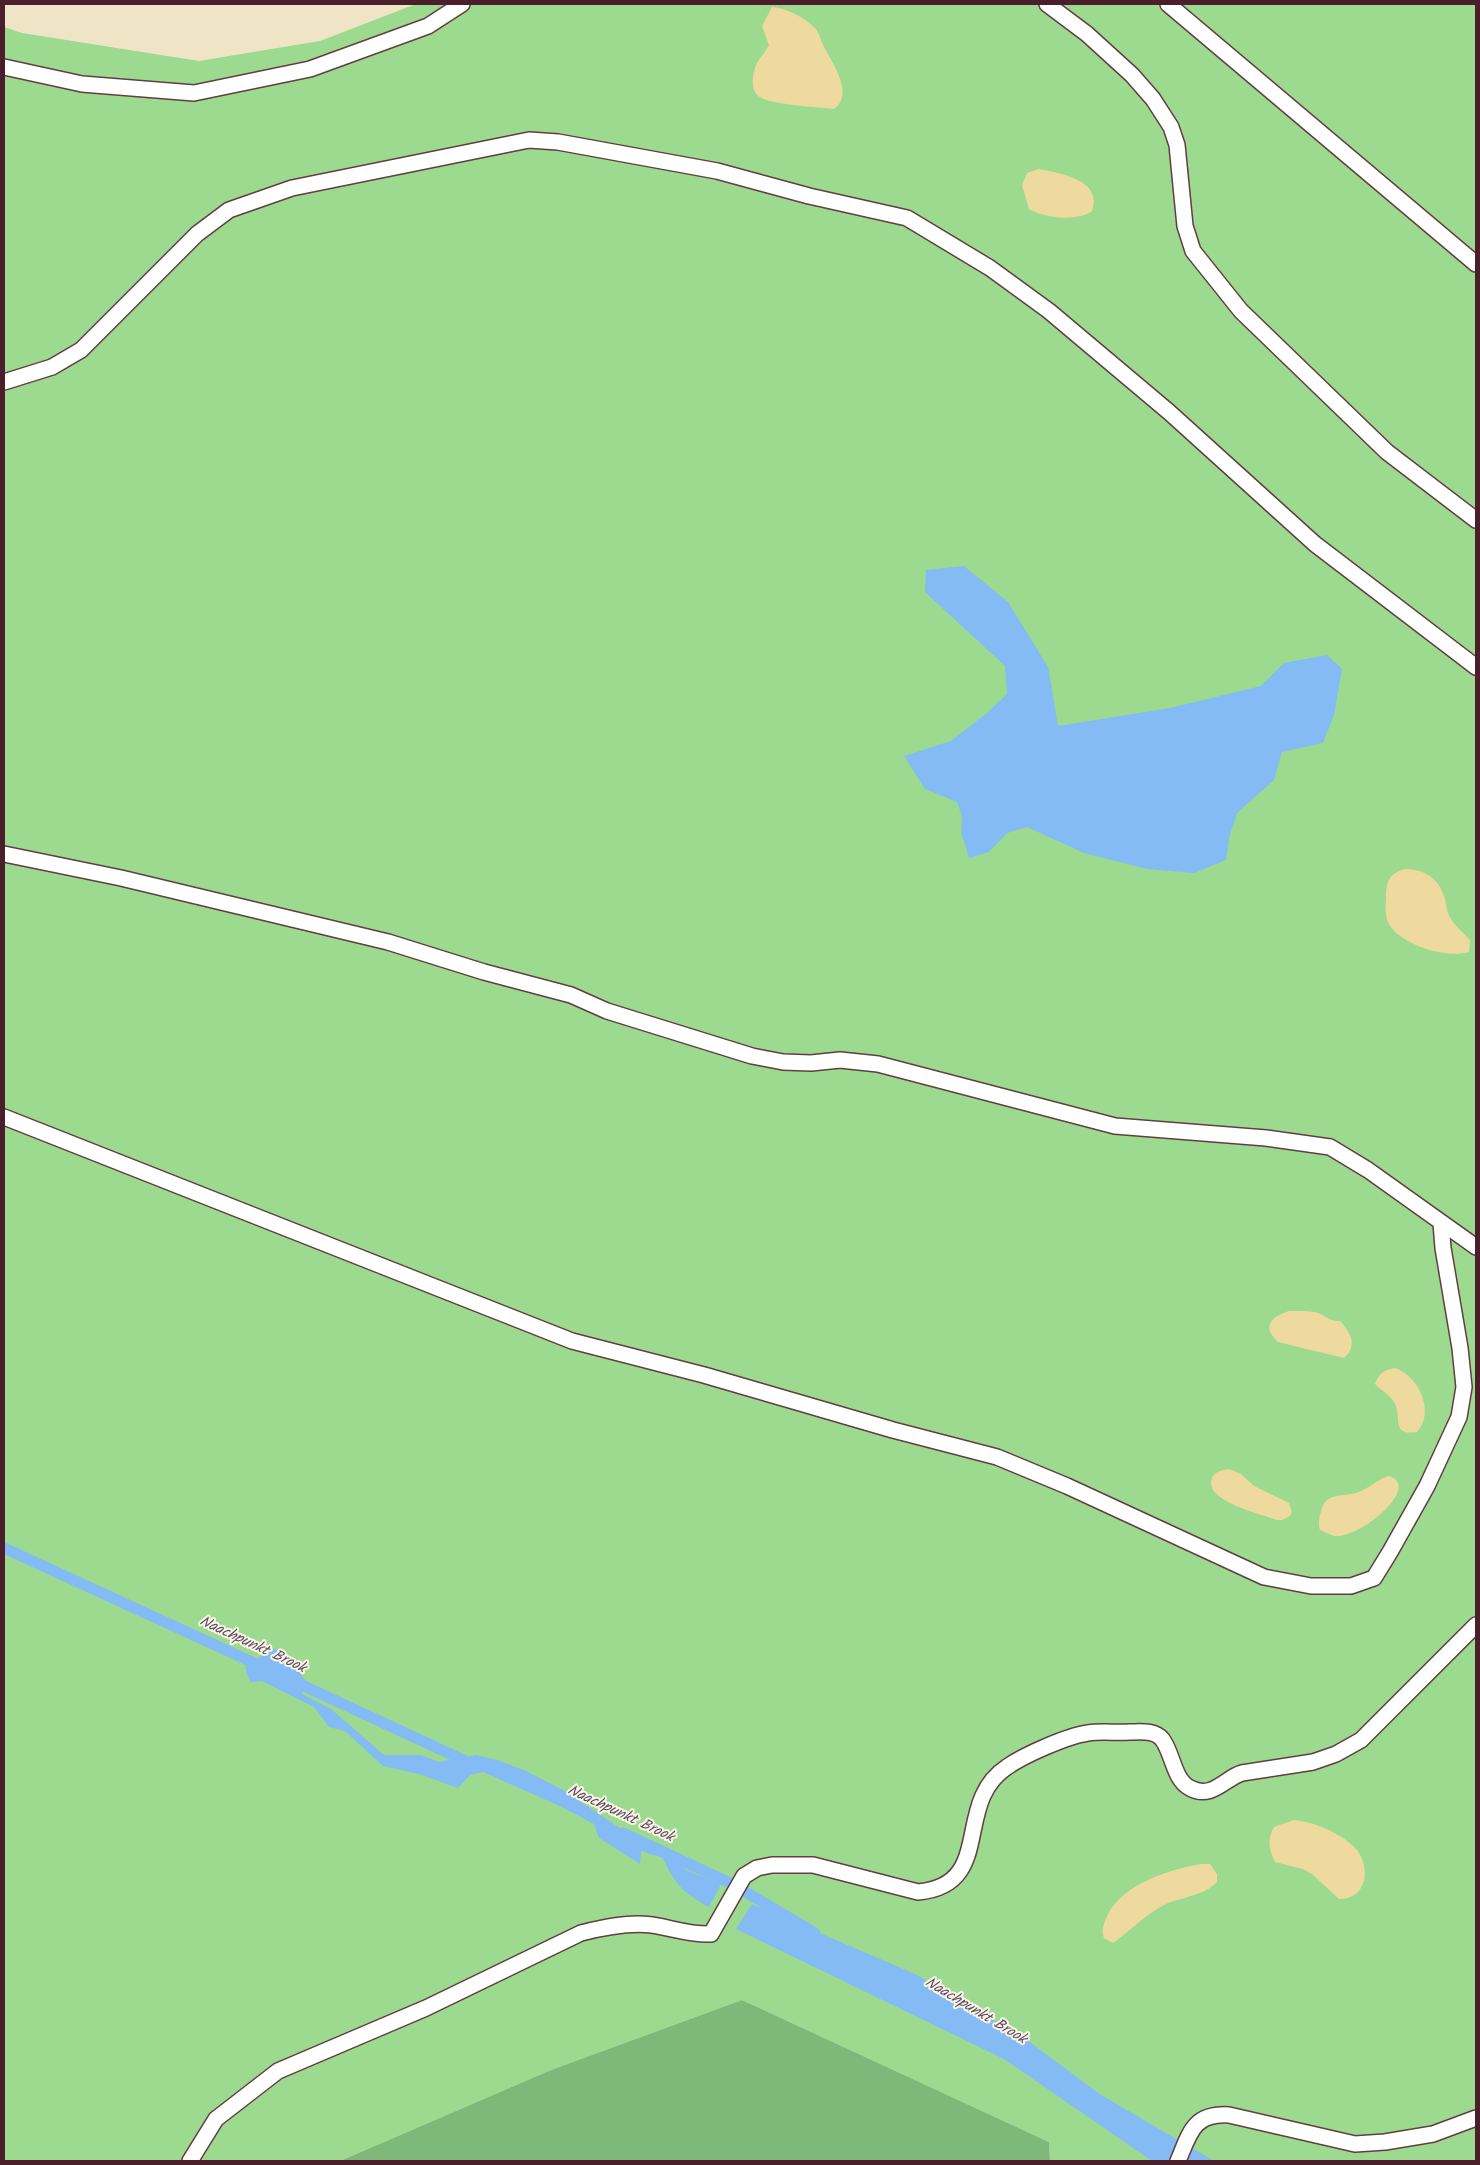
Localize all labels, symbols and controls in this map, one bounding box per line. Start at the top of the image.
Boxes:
water label: Naachpunkt Brook [196,1613,308,1679]
water label: Naachpunkt Brook [564,1782,676,1848]
water label: Naachpunkt Brook [921,1975,1029,2049]

